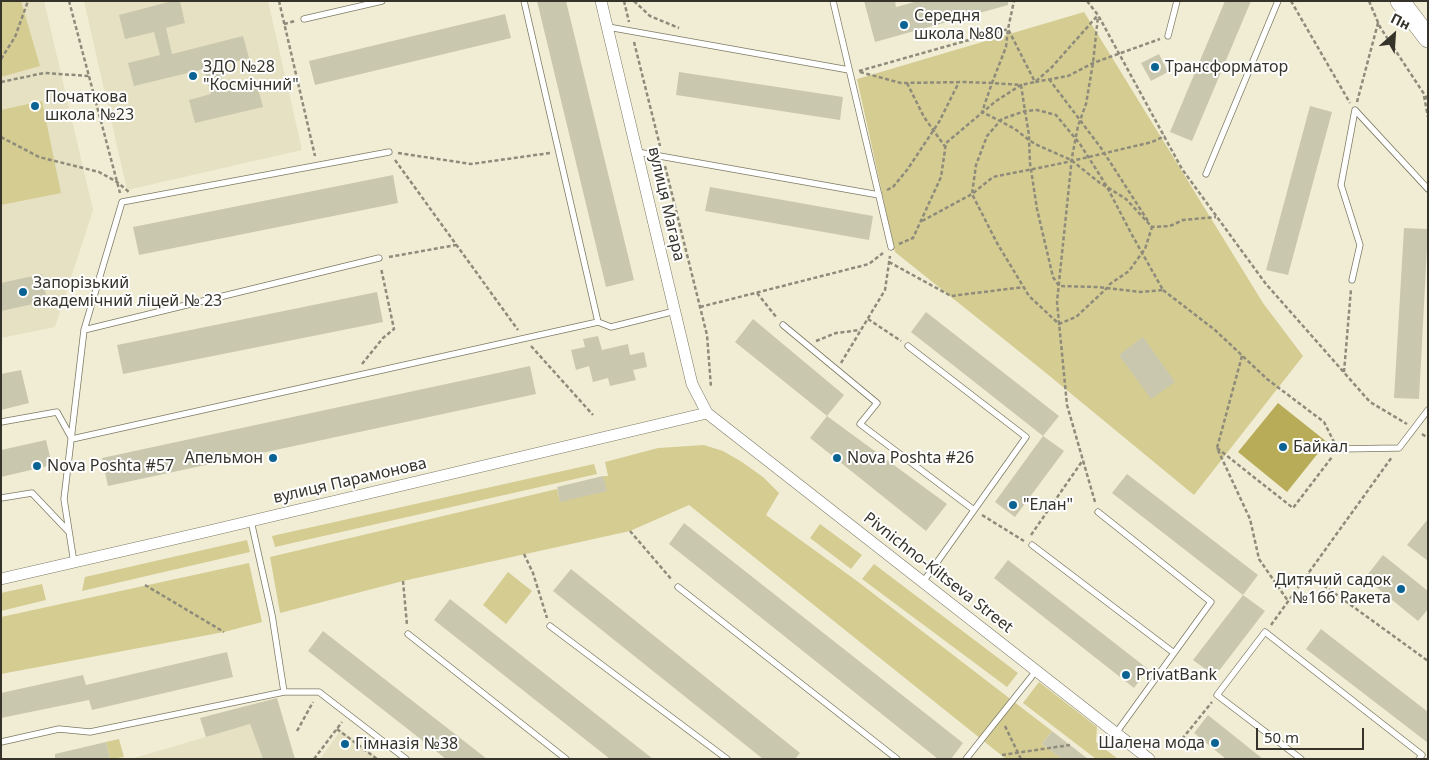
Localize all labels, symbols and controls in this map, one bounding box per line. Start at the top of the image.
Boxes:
place label: Середня школа №80 [914,6,1003,44]
text: Пн [1388,8,1414,34]
north arrow [1369,10,1419,60]
marker: Середня школа №80 [898,19,910,31]
place label: ЗДО №28 "Космічний" [203,57,299,95]
place label: Трансформатор [1165,57,1288,77]
marker: Трансформатор [1149,61,1161,73]
marker: ЗДО №28 "Космічний" [187,70,199,82]
place label: Початкова школа №23 [45,87,134,125]
marker: Початкова школа №23 [29,100,41,112]
street label: вулиця Магара [644,145,688,263]
place label: Запорізький академічний ліцей № 23 [33,273,222,311]
marker: Запорізький академічний ліцей № 23 [17,286,29,298]
place label: Байкал [1293,437,1348,457]
marker: Байкал [1277,441,1289,453]
place label: Апельмон [185,448,263,468]
place label: Nova Poshta #26 [847,448,974,468]
marker: Апельмон [267,452,279,464]
marker: Nova Poshta #26 [831,452,843,464]
street label: вулиця Парамонова [271,454,429,508]
place label: Nova Poshta #57 [47,456,174,476]
marker: Nova Poshta #57 [31,460,43,472]
place label: "Елан" [1023,495,1073,515]
marker: "Елан" [1007,499,1019,511]
street label: Pivnichno-Kiltseva Street [859,509,1017,637]
place label: Дитячий садок №166 Ракета [1275,570,1391,608]
marker: Дитячий садок №166 Ракета [1395,583,1407,595]
place label: PrivatBank [1136,665,1217,685]
marker: PrivatBank [1120,669,1132,681]
scale bar [1259,718,1366,750]
text: 50 m [1264,727,1299,747]
place label: Шалена мода [1098,733,1205,753]
place label: Гімназія №38 [355,734,458,754]
marker: Шалена мода [1209,737,1221,749]
marker: Гімназія №38 [339,738,351,750]

